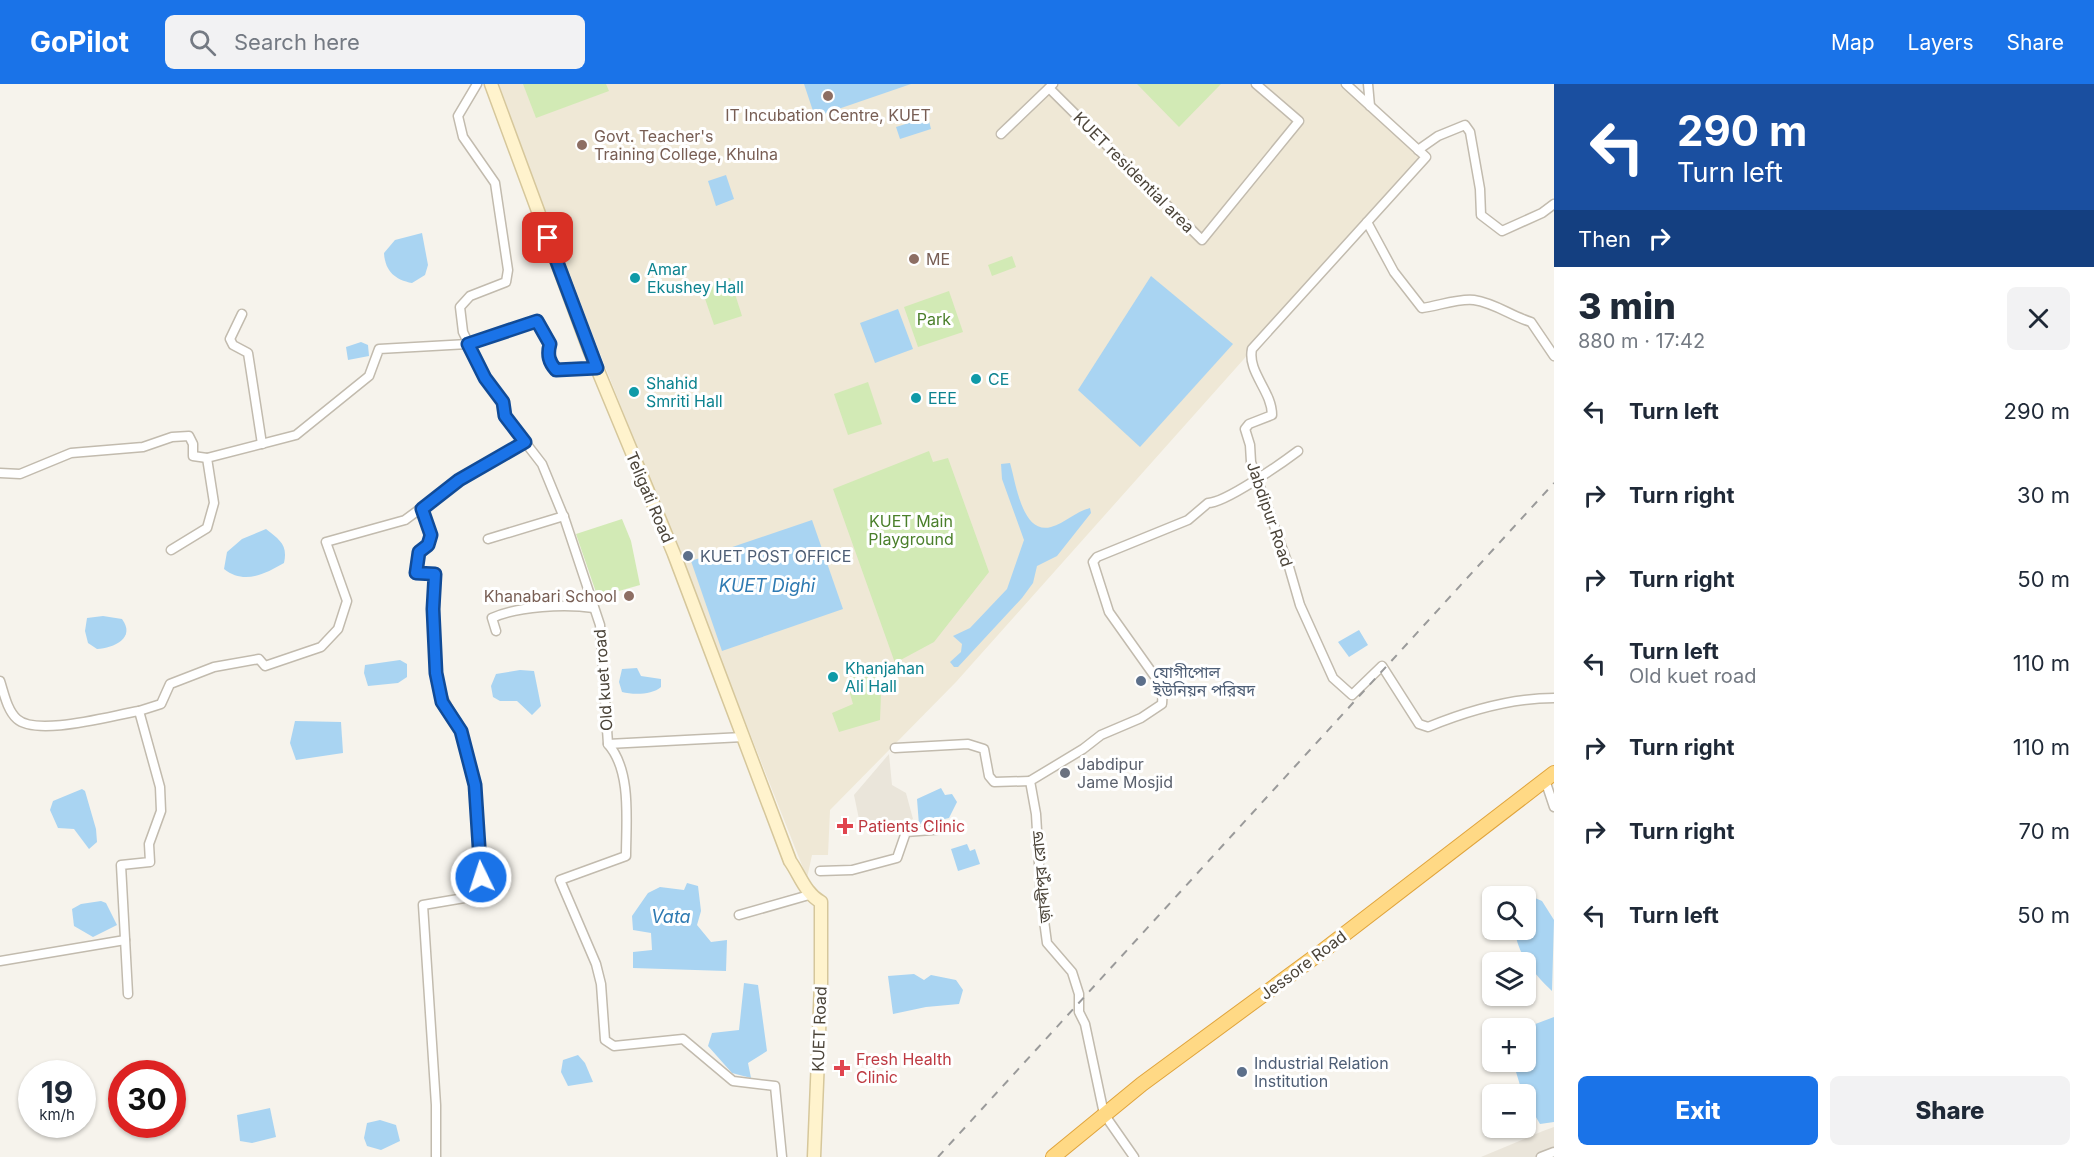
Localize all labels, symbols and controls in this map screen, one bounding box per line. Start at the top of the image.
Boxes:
search box [165,15,585,69]
text: GoPilot [30,25,129,59]
icon: search [186,26,219,59]
text: Search here [234,29,360,55]
text: Map [1831,30,1875,55]
text: Layers [1908,30,1974,55]
text: Share [2007,30,2064,55]
marker: IT Incubation Centre, KUET [821,89,835,103]
place label: IT Incubation Centre, KUET [725,105,931,125]
text: 290 m [1677,105,1807,156]
street label: KUET residential area [1069,107,1199,237]
icon: left [1578,108,1656,186]
place label: Govt. Teacher's Training College, Khulna [594,126,778,164]
marker: Govt. Teacher's Training College, Khulna [575,138,589,152]
text: Turn left [1677,156,1783,189]
pin [522,212,573,263]
icon: arrive [531,221,564,254]
icon: right [1643,222,1676,255]
text: Then [1578,226,1631,252]
place label: ME [926,249,950,269]
marker: ME [907,252,921,266]
place label: Amar Ekushey Hall [647,259,744,297]
marker: Amar Ekushey Hall [628,271,642,285]
text: 3 min [1578,284,1676,328]
button: close [2007,287,2070,350]
park label: Park [917,309,951,329]
text: 880 m · 17:42 [1578,329,1705,353]
place label: CE [988,369,1009,389]
marker: CE [969,372,983,386]
place label: Shahid Smriti Hall [646,373,723,411]
marker: Shahid Smriti Hall [627,385,641,399]
place label: EEE [928,388,957,408]
marker: EEE [909,391,923,405]
icon: left [1578,395,1611,428]
text: Turn left [1629,398,1719,424]
text: 290 m [2004,398,2070,424]
street label: Teligati Road [622,448,678,546]
street label: Jabdipur Road [1243,459,1297,569]
icon: right [1578,479,1611,512]
text: Turn right [1629,482,1735,508]
text: 30 m [2017,482,2070,508]
park label: KUET Main Playground [868,511,954,549]
place label: KUET POST OFFICE [700,546,851,566]
marker: KUET POST OFFICE [681,549,695,563]
icon: right [1578,563,1611,596]
text: Turn right [1629,566,1735,592]
text: 50 m [2017,566,2070,592]
water label: KUET Dighi [719,575,816,596]
place label: Khanabari School [484,586,617,606]
marker: Khanabari School [622,589,636,603]
street label: Old kuet road [589,628,617,732]
text: Turn left [1629,638,1719,664]
icon: left [1578,647,1611,680]
text: 110 m [2013,650,2070,676]
place label: Khanjahan Ali Hall [845,658,924,696]
place label: যোগীপোল ইউনিয়ন পরিষদ [1152,662,1256,700]
text: Old kuet road [1629,664,1757,688]
marker: Khanjahan Ali Hall [826,670,840,684]
marker: যোগীপোল ইউনিয়ন পরিষদ [1134,674,1148,688]
icon: right [1578,731,1611,764]
text: Turn right [1629,734,1735,760]
text: 110 m [2013,734,2070,760]
place label: Jabdipur Jame Mosjid [1077,754,1173,792]
marker: Jabdipur Jame Mosjid [1058,766,1072,780]
icon: right [1578,815,1611,848]
place label: Patients Clinic [858,816,965,836]
marker: Patients Clinic [836,817,854,835]
text: Turn right [1629,818,1735,844]
text: 70 m [2019,818,2070,844]
street label: জ়াব্দীপুর রোড [1027,830,1055,925]
position arrow [449,845,513,909]
map controls [1482,886,1536,1138]
button: search [1482,886,1536,940]
icon: left [1578,899,1611,932]
text: Turn left [1629,902,1719,928]
text: 50 m [2017,902,2070,928]
water label: Vata [651,906,691,927]
street label: Jessore Road [1256,926,1350,1004]
button: layers [1482,952,1536,1006]
street label: KUET Road [808,986,830,1072]
button: + [1482,1018,1536,1072]
place label: Fresh Health Clinic [856,1049,952,1087]
place label: Industrial Relation Institution [1254,1053,1389,1091]
marker: Fresh Health Clinic [833,1059,851,1077]
speed limit sign: 30 [108,1060,186,1138]
marker: Industrial Relation Institution [1235,1065,1249,1079]
text: 19 [41,1074,73,1110]
button: Exit [1578,1076,1818,1145]
button: Share [1830,1076,2070,1145]
button: − [1482,1084,1536,1138]
text: km/h [39,1105,75,1124]

